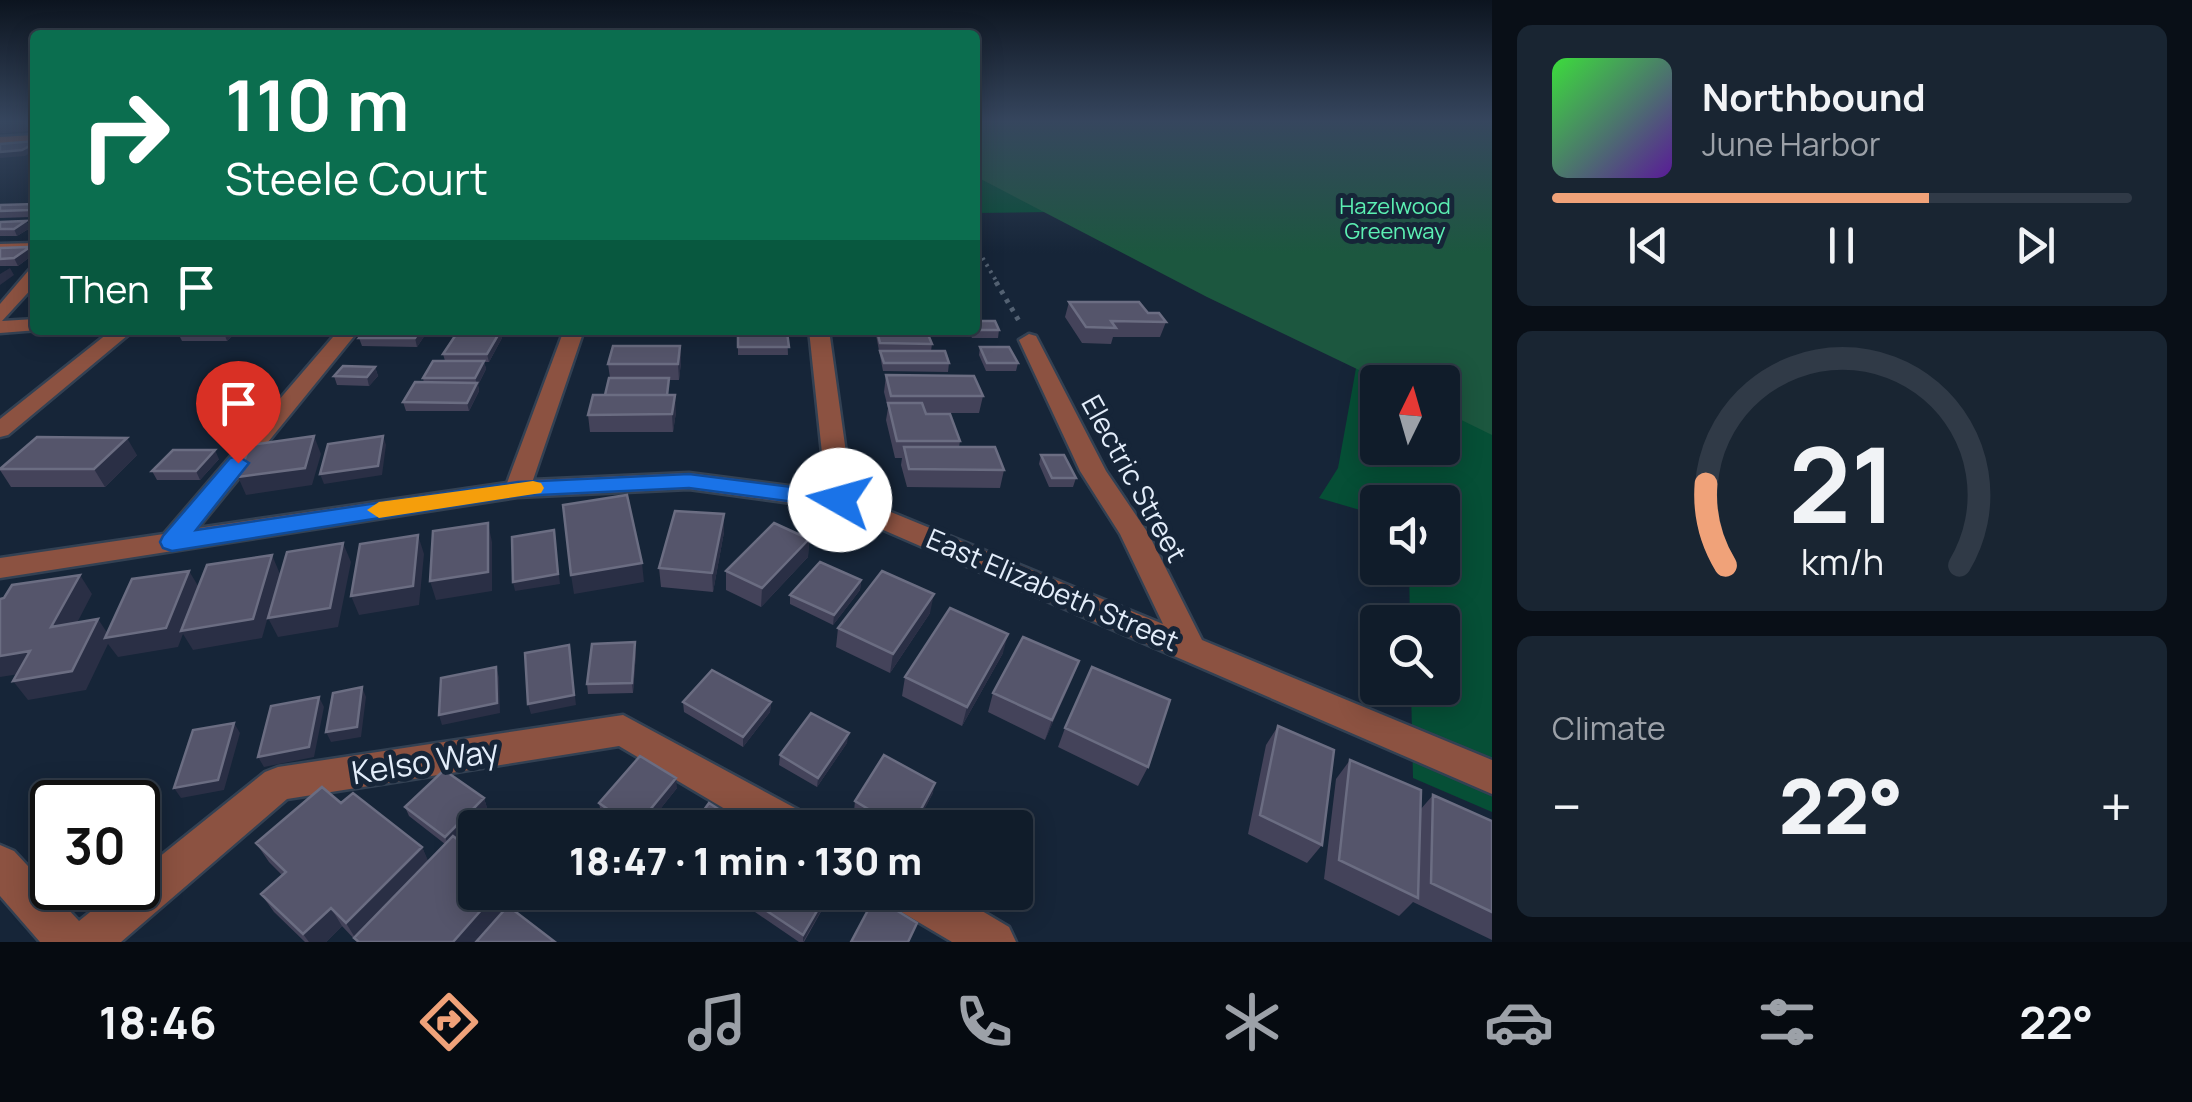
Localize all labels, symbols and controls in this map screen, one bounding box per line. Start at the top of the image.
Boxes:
text: 110 m [225,56,409,152]
icon: right [60,70,190,200]
text: Northbound [1702,70,1926,122]
text: June Harbor [1702,122,1880,166]
text: Steele Court [225,147,488,209]
park label: Hazelwood Greenway [1339,191,1451,246]
icon: previous [1621,218,1676,273]
icon: pause [1814,218,1869,273]
icon: next [2008,218,2063,273]
icon: arrive [169,260,224,315]
text: Then [60,262,149,314]
pin [196,361,281,464]
north arrow [1360,365,1460,465]
map controls [1360,365,1460,705]
icon: arrive [211,376,266,431]
street label: Electric Street [1073,388,1197,568]
text: 21 [1788,412,1896,554]
position arrow [788,448,892,552]
button: sound [1360,485,1460,585]
street label: East Elizabeth Street [921,519,1185,659]
text: km/h [1800,537,1884,586]
button: search [1360,605,1460,705]
text: Climate [1552,706,1666,750]
street label: Kelso Way [348,728,502,794]
text: 22° [1779,754,1903,857]
text: − [1552,768,1582,844]
text: + [2100,768,2132,844]
speed limit sign: 30 [30,780,160,910]
text: 18:47 · 1 min · 130 m [569,834,922,886]
icon: directions [414,987,484,1057]
icon: music [682,987,752,1057]
icon: phone [949,987,1019,1057]
icon: climate [1217,987,1287,1057]
icon: car [1484,987,1554,1057]
icon: filters [1752,987,1822,1057]
text: 18:46 [99,991,217,1053]
text: 22° [2019,991,2093,1053]

